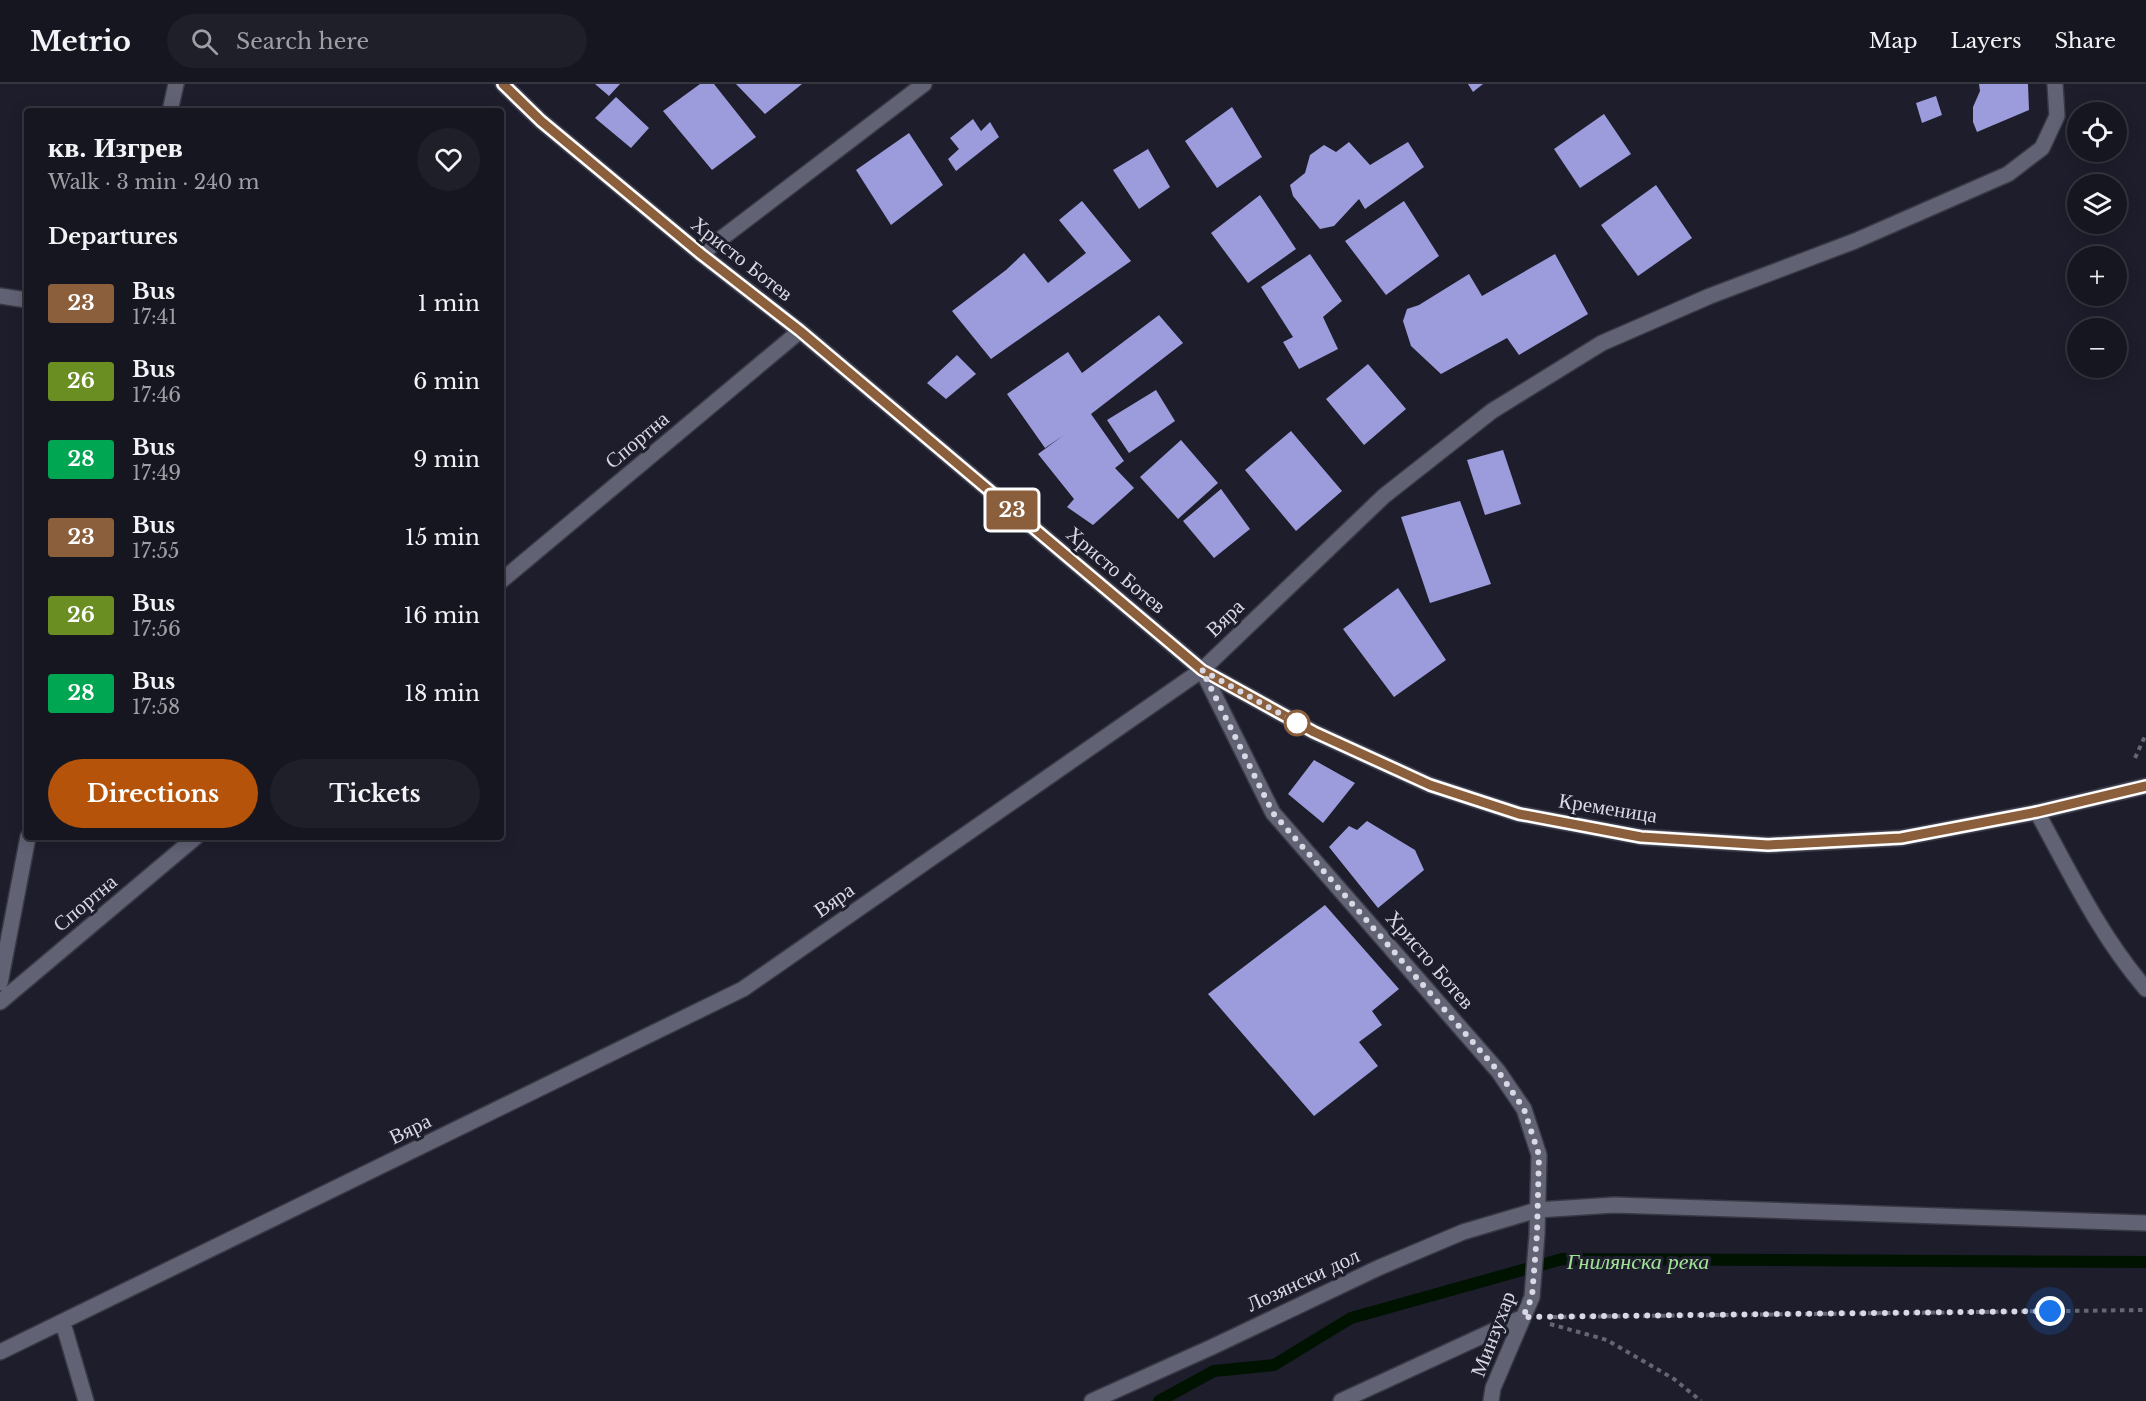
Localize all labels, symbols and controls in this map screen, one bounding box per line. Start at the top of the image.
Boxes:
search box [167,14,587,68]
text: Metrio [30,24,131,59]
icon: search [188,25,221,58]
text: Search here [236,28,369,55]
text: Map [1869,28,1918,54]
text: Layers [1951,28,2022,54]
text: Share [2055,28,2116,54]
map controls [2067,102,2127,378]
button: locate [2067,102,2127,162]
button: heart [417,128,480,191]
text: кв. Изгрев [48,130,183,165]
text: Walk · 3 min · 240 m [48,170,259,194]
button: layers [2067,174,2127,234]
street label: Христо Ботев [686,211,798,307]
text: Departures [48,223,178,250]
button: + [2067,246,2127,306]
text: Bus [132,278,175,305]
text: 23 [67,290,95,316]
text: 1 min [418,290,480,317]
text: 17:41 [132,305,177,329]
button: − [2067,318,2127,378]
text: Bus [132,356,175,383]
text: 26 [67,368,95,394]
text: 6 min [413,368,480,395]
text: 17:46 [132,383,181,407]
street label: Спортна [600,405,675,474]
text: Bus [132,434,175,461]
text: 28 [67,446,95,472]
text: 9 min [413,446,480,473]
text: 17:49 [132,461,181,485]
line badge: 23 [985,490,1039,530]
text: 23 [998,497,1026,523]
text: Bus [132,512,175,539]
street label: Христо Ботев [1061,521,1171,619]
text: 23 [67,524,95,550]
text: 15 min [405,524,480,551]
text: 17:55 [132,539,179,563]
text: Bus [132,590,175,617]
street label: Вяра [1200,593,1250,642]
text: 26 [67,602,95,628]
text: 16 min [403,602,480,629]
text: 17:56 [132,617,181,641]
text: Bus [132,668,175,695]
text: 28 [67,680,95,706]
text: 18 min [404,680,480,707]
text: 17:58 [132,695,180,719]
unlabelled marker [1284,710,1310,736]
button: Directions [48,759,258,828]
button: Tickets [270,759,480,828]
street label: Кременица [1557,787,1660,829]
street label: Спортна [48,868,123,937]
street label: Вяра [809,876,860,923]
street label: Христо Ботев [1380,905,1480,1015]
street label: Вяра [385,1107,436,1150]
street label: Лозянски дол [1242,1243,1364,1317]
water label: Гнилянска река [1566,1248,1709,1275]
street label: Минзухар [1465,1288,1521,1380]
your location [2035,1296,2065,1326]

